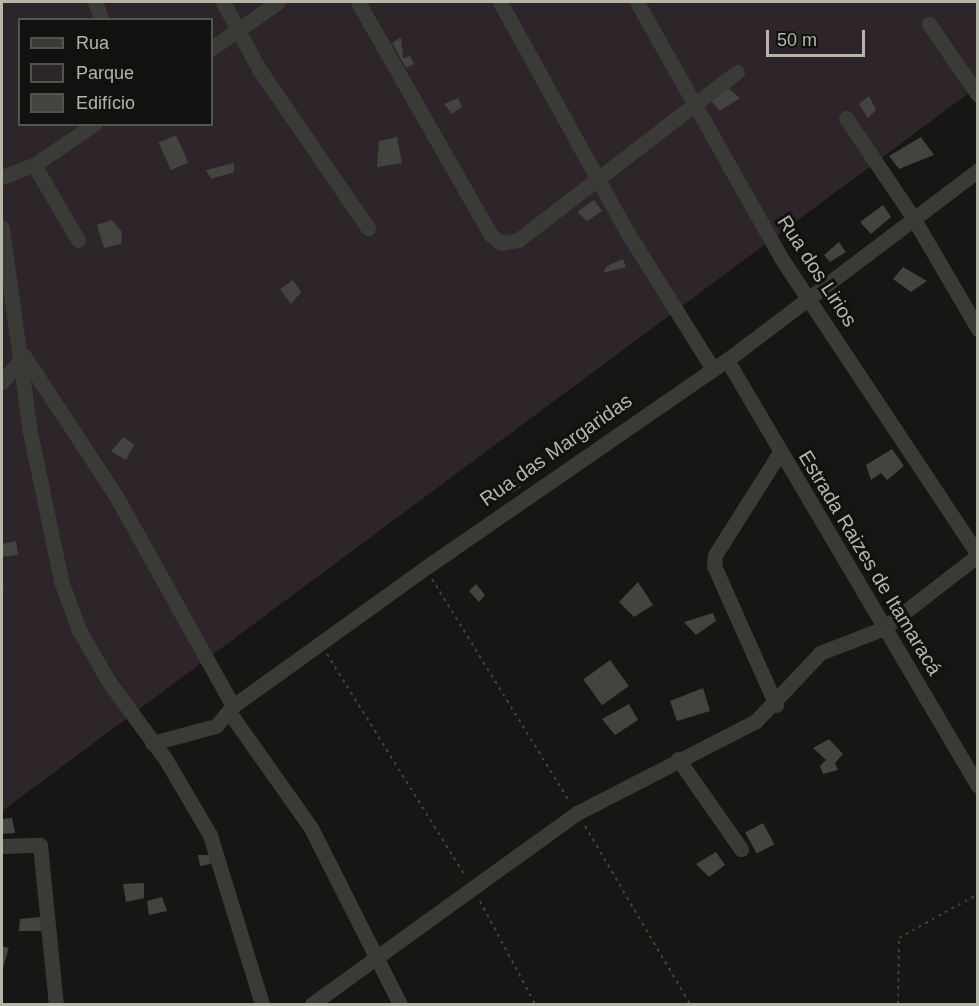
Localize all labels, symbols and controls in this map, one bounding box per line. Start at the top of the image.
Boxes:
legend [18,18,213,126]
scale bar [769,18,868,56]
text: 50 m [777,30,817,50]
text: Rua [76,33,109,53]
text: Parque [76,63,134,83]
text: Edifício [76,93,135,113]
street label: Rua dos Lirios [772,211,862,331]
street label: Rua das Margaridas [475,389,637,511]
street label: Estrada Raizes de Itamaracá [793,446,947,680]

